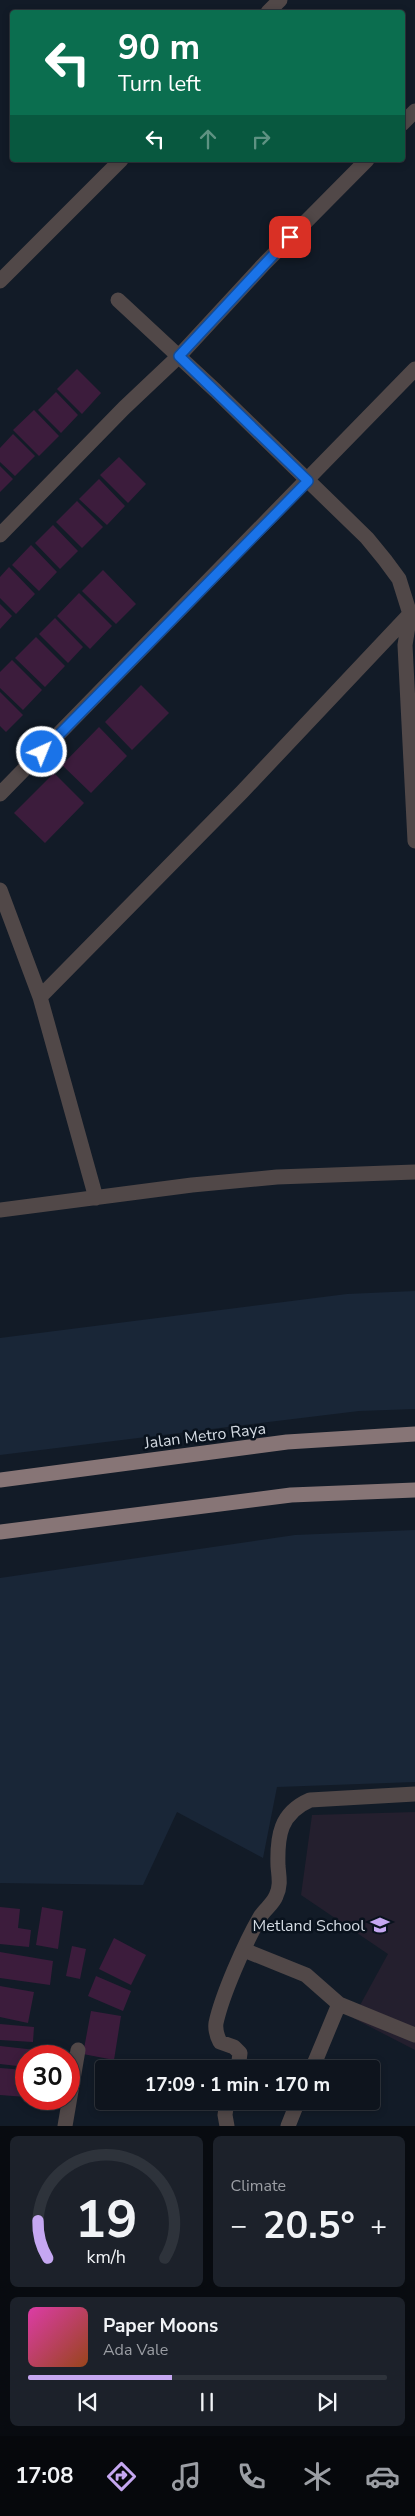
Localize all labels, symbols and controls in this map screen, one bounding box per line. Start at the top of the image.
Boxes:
text: 90 m [118,24,200,71]
icon: left [35,30,100,95]
text: Turn left [118,69,201,99]
icon: left [141,125,169,153]
icon: ahead [194,125,222,153]
icon: right [247,125,275,153]
pin [269,216,311,258]
icon: arrive [276,223,304,251]
position arrow [15,725,67,777]
street label: Jalan Metro Raya [142,1418,267,1454]
school or university icon: Metland School [369,1914,391,1936]
place label: Metland School [253,1915,365,1937]
speed limit sign: 30 [15,2045,80,2110]
text: 17:09 · 1 min · 170 m [145,2072,330,2098]
text: Climate [231,2175,286,2197]
text: 19 [75,2184,137,2255]
text: 20.5° [263,2200,355,2251]
text: − [231,2207,247,2245]
text: + [370,2207,387,2245]
text: km/h [87,2245,126,2269]
text: Paper Moons [103,2313,218,2339]
text: Ada Vale [103,2339,168,2361]
icon: previous [74,2388,102,2416]
icon: pause [193,2388,221,2416]
icon: next [313,2388,341,2416]
icon: directions [104,2459,139,2494]
icon: music [169,2459,204,2494]
icon: phone [234,2459,269,2494]
icon: climate [300,2459,335,2494]
icon: car [365,2459,400,2494]
text: 17:08 [15,2461,73,2491]

